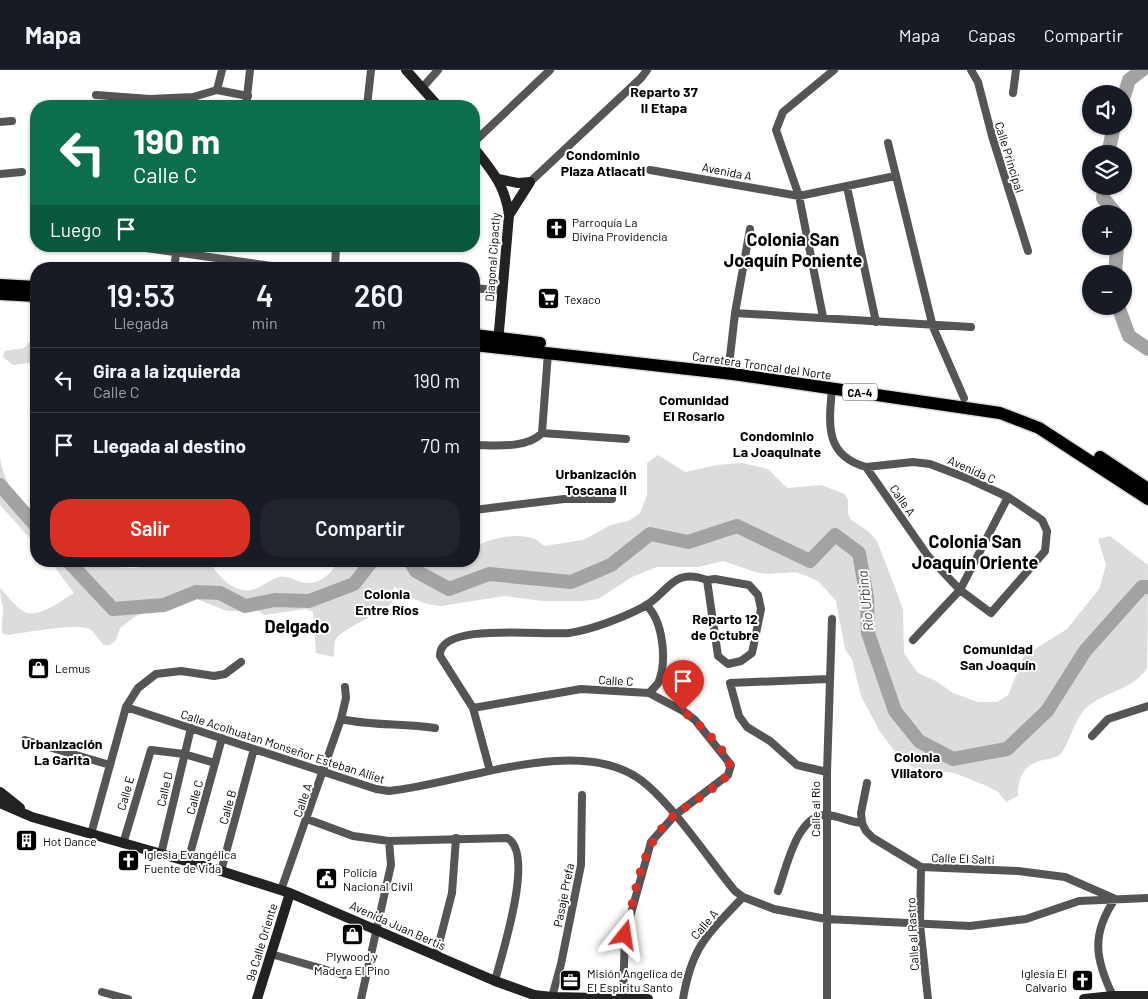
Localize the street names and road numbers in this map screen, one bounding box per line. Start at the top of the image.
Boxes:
street label: Calle Principal [993,120,1027,194]
street label: Avenida A [701,159,753,183]
street label: Diagonal Cipactly [482,211,502,302]
street label: Carretera Troncal del Norte [691,348,833,382]
road number: CA-4 [842,384,878,401]
street label: Avenida C [946,452,998,486]
street label: Calle A [887,482,919,518]
street label: Calle C [598,672,634,688]
street label: Calle Acolhuatan Monseñor Esteban Alliet [179,706,387,786]
street label: Calle D [153,770,175,808]
street label: Calle E [113,774,137,812]
street label: Calle C [183,778,205,816]
street label: Calle A [290,781,314,819]
street label: Calle al Rio [808,781,822,837]
street label: Calle B [216,788,238,826]
street label: Calle El Salti [931,850,995,866]
street label: Pasaje Prefa [550,862,576,928]
street label: Calle al Rastro [903,897,921,971]
street label: Avenida Juan Bertis [348,898,448,953]
street label: 9a Calle Oriente [242,901,280,983]
street label: Calle A [687,906,721,942]

